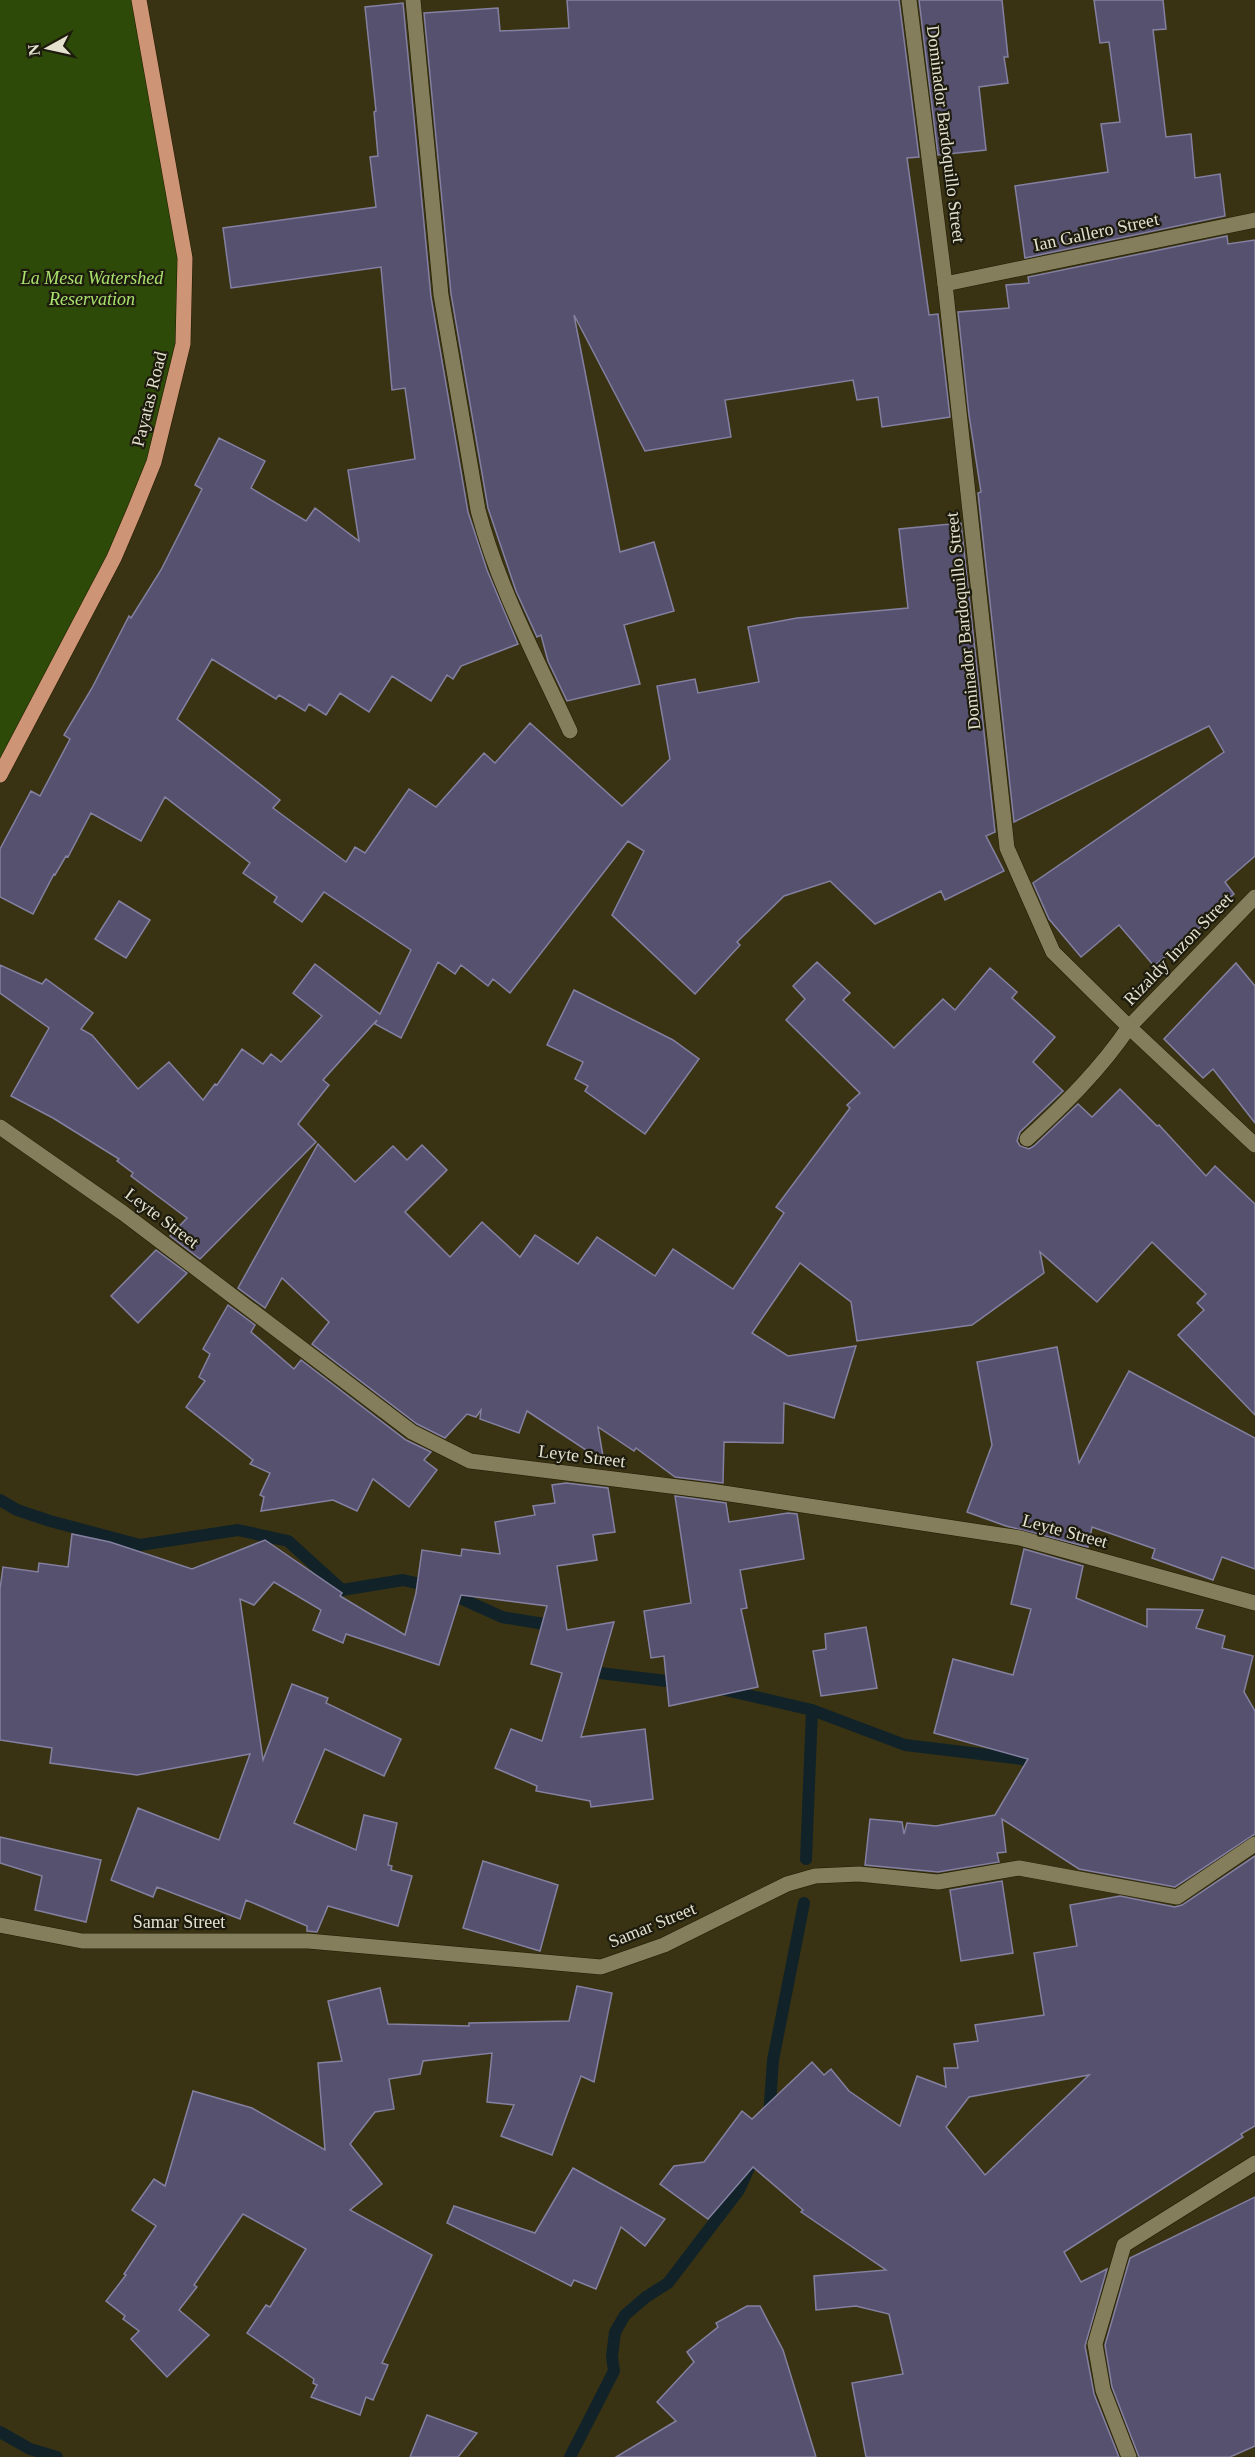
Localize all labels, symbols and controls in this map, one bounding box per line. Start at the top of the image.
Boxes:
north arrow [18,18,78,78]
street label: Dominador Bardoquillo Street [923,24,969,244]
text: N [24,43,43,57]
street label: Ian Gallero Street [1031,209,1161,255]
park label: La Mesa Watershed Reservation [20,268,164,309]
street label: Payatas Road [128,349,170,449]
street label: Dominador Bardoquillo Street [942,511,984,731]
street label: Rizaldy Inzon Street [1119,889,1237,1009]
street label: Leyte Street [121,1184,203,1252]
street label: Leyte Street [537,1441,627,1471]
street label: Leyte Street [1020,1510,1110,1552]
street label: Samar Street [605,1898,699,1952]
street label: Samar Street [133,1912,225,1932]

